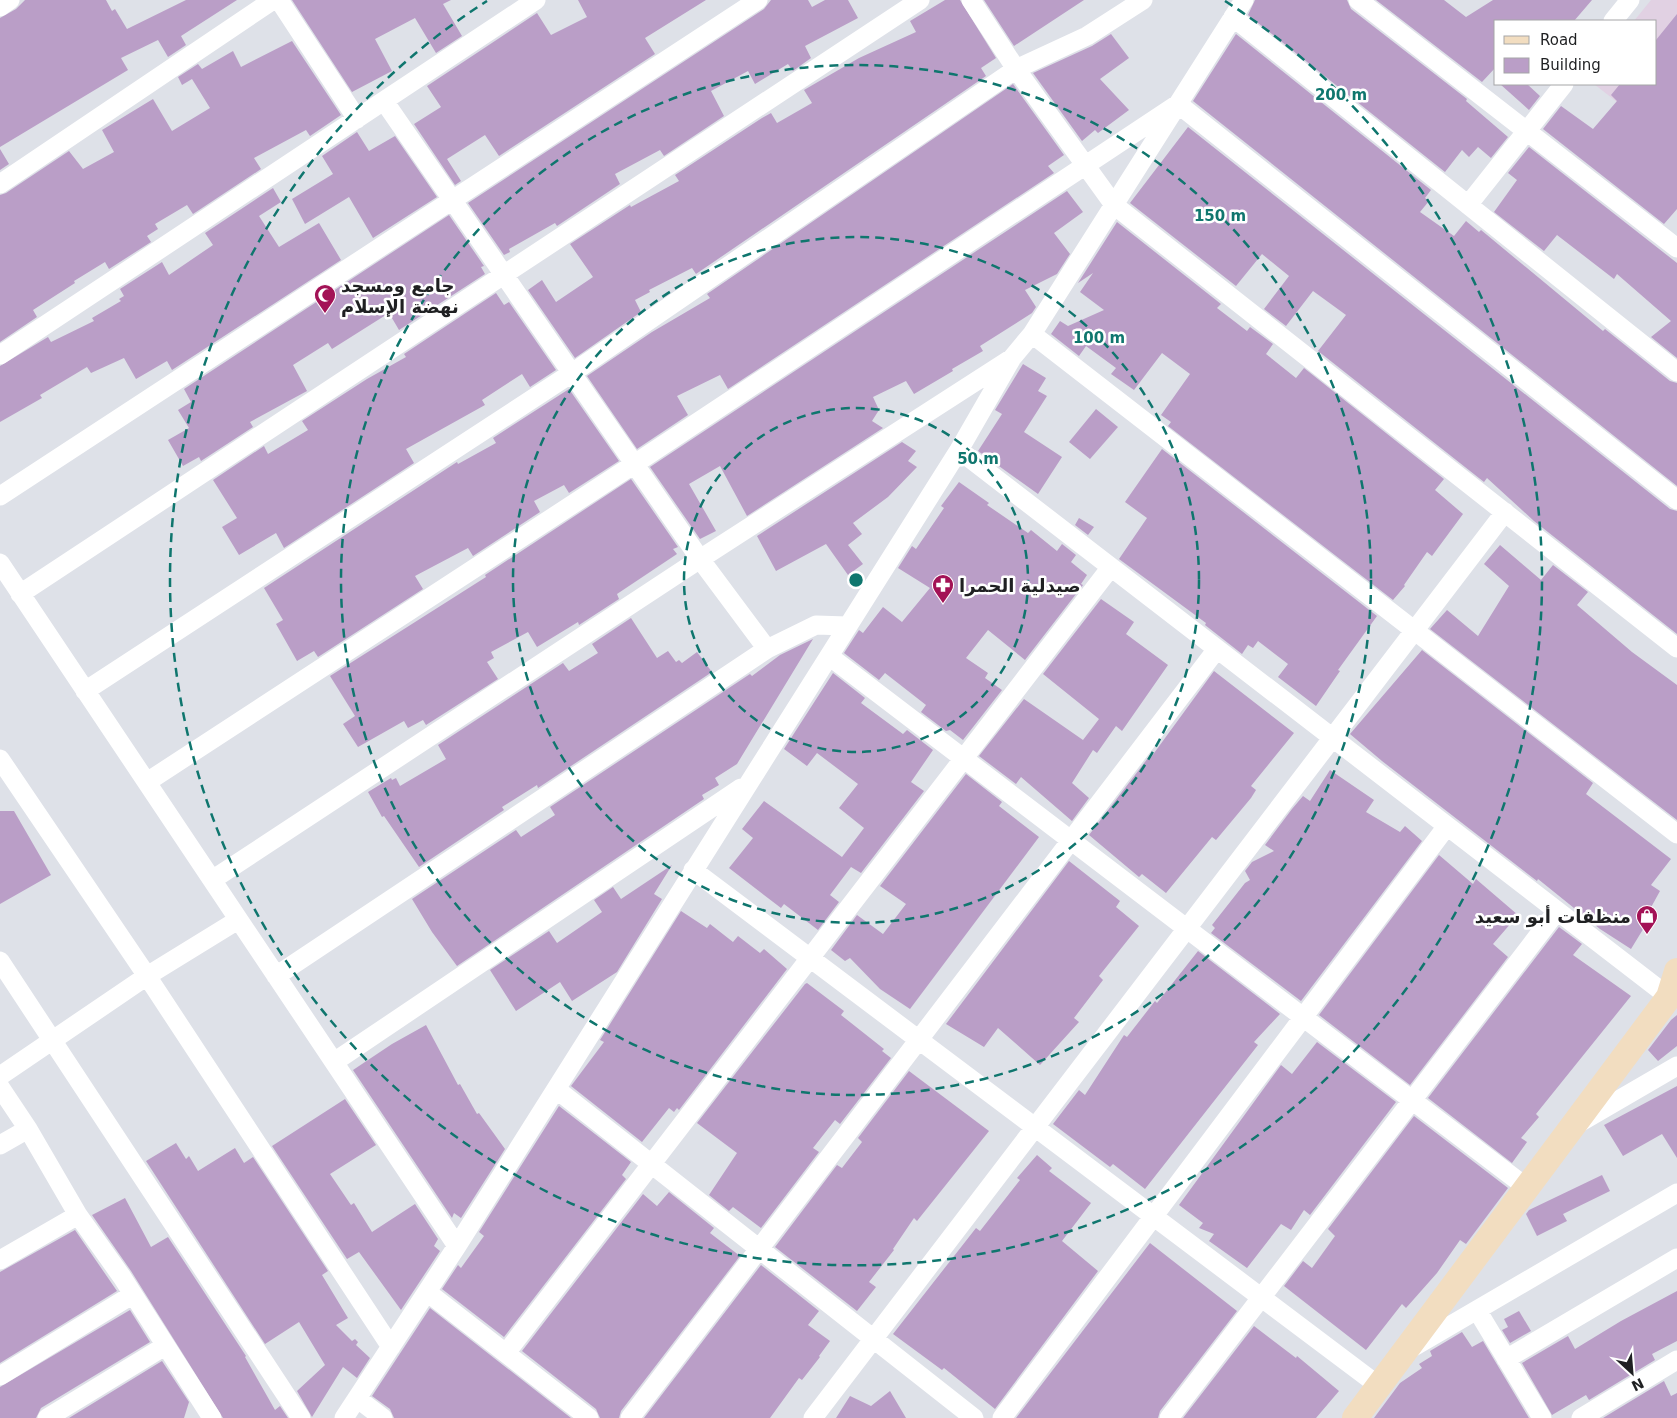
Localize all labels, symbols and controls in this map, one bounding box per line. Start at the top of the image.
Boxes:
legend [1494,20,1657,85]
text: Road [1540,31,1578,49]
text: Building [1540,56,1601,74]
text: 200 m [1315,86,1367,104]
text: 150 m [1194,207,1246,225]
place label: جامع ومسجد نهضة الإسلام [341,275,459,318]
mosque icon: جامع ومسجد نهضة الإسلام [313,283,337,314]
text: 100 m [1073,329,1125,347]
text: 50 m [957,450,999,468]
centre of rings [847,571,865,589]
pharmacy icon: صيدلية الحمرا [931,573,955,604]
place label: صيدلية الحمرا [959,575,1081,597]
shop icon: منظفات أبو سعيد [1635,904,1659,935]
place label: منظفات أبو سعيد [1475,905,1631,928]
north arrow [1607,1348,1657,1398]
text: N [1629,1375,1646,1394]

